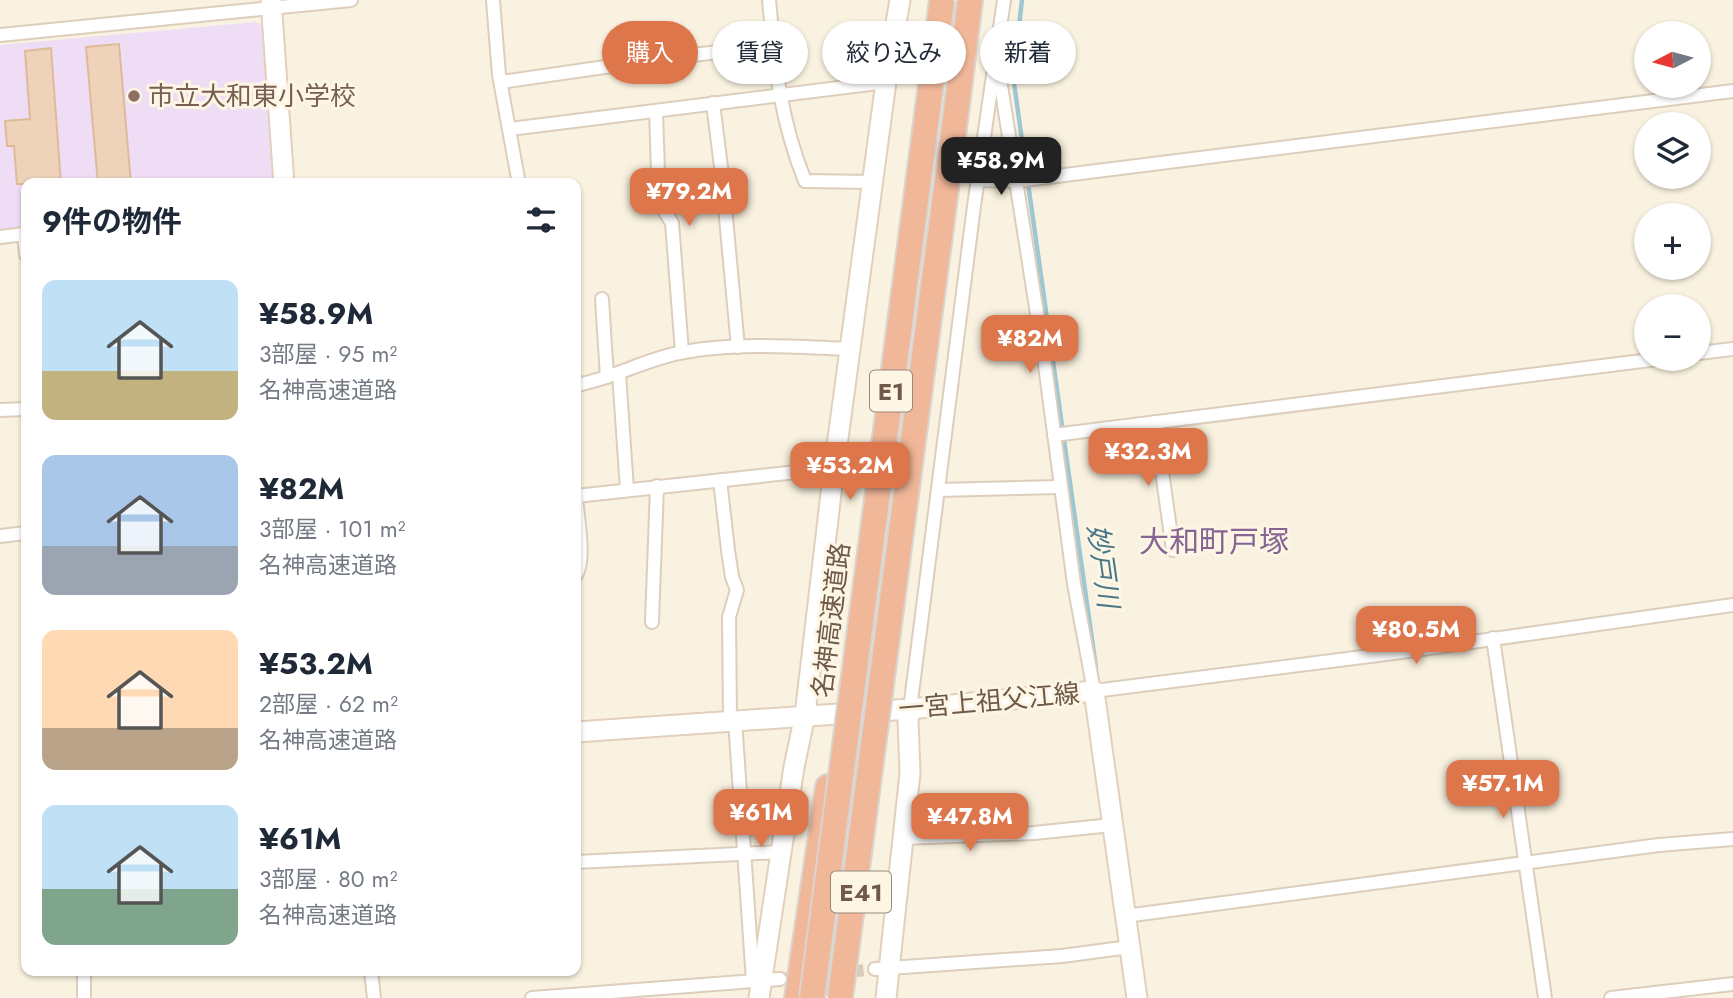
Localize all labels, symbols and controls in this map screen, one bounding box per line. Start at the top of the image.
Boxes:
chip: 購入 [602,21,698,84]
chip: 賃貸 [712,21,808,84]
chip: 絞り込み [822,21,966,84]
chip: 新着 [980,21,1076,84]
north arrow [1634,21,1712,98]
map controls [1634,21,1711,371]
place label: 市立大和東小学校 [148,77,356,115]
marker: 市立大和東小学校 [126,88,142,104]
button: layers [1634,112,1711,189]
pin: ¥58.9M [944,138,1058,197]
text: ¥58.9M [957,143,1045,177]
pin: ¥79.2M [632,168,746,228]
text: ¥79.2M [646,174,732,208]
text: 9件の物件 [42,200,182,243]
icon: filters [522,201,560,239]
button: + [1634,203,1711,280]
text: ¥58.9M [259,292,373,335]
button: − [1634,294,1711,371]
icon: home [98,308,182,392]
pin: ¥82M [989,316,1071,375]
text: ¥82M [997,321,1063,355]
text: 3部屋 · 95 m² [259,337,397,371]
road number: E1 [870,370,912,412]
text: 名神高速道路 [259,373,397,407]
pin: ¥32.3M [1091,428,1205,488]
text: ¥32.3M [1105,434,1191,468]
pin: ¥53.2M [793,442,907,502]
text: ¥53.2M [806,448,894,482]
text: ¥82M [259,467,344,510]
icon: home [98,483,182,567]
text: 3部屋 · 101 m² [259,512,406,546]
district label: 大和町戸塚 [1139,520,1289,563]
water label: 妙戸川 [1077,522,1130,613]
street label: 名神高速道路 [803,540,859,700]
text: 名神高速道路 [259,548,397,582]
pin: ¥80.5M [1359,606,1473,666]
text: ¥80.5M [1372,612,1460,646]
text: ¥53.2M [259,642,373,685]
icon: home [98,658,182,742]
street label: 一宮上祖父江線 [897,674,1081,728]
text: 2部屋 · 62 m² [259,687,398,721]
text: 名神高速道路 [259,723,397,757]
pin: ¥57.1M [1446,760,1560,820]
text: ¥57.1M [1462,766,1544,800]
pin: ¥61M [720,790,802,849]
pin: ¥47.8M [913,794,1027,853]
text: ¥61M [730,795,792,829]
text: ¥47.8M [927,799,1013,833]
text: ¥61M [259,817,341,860]
icon: home [98,833,182,917]
text: 3部屋 · 80 m² [259,862,397,896]
road number: E41 [831,872,891,912]
text: 名神高速道路 [259,898,397,932]

